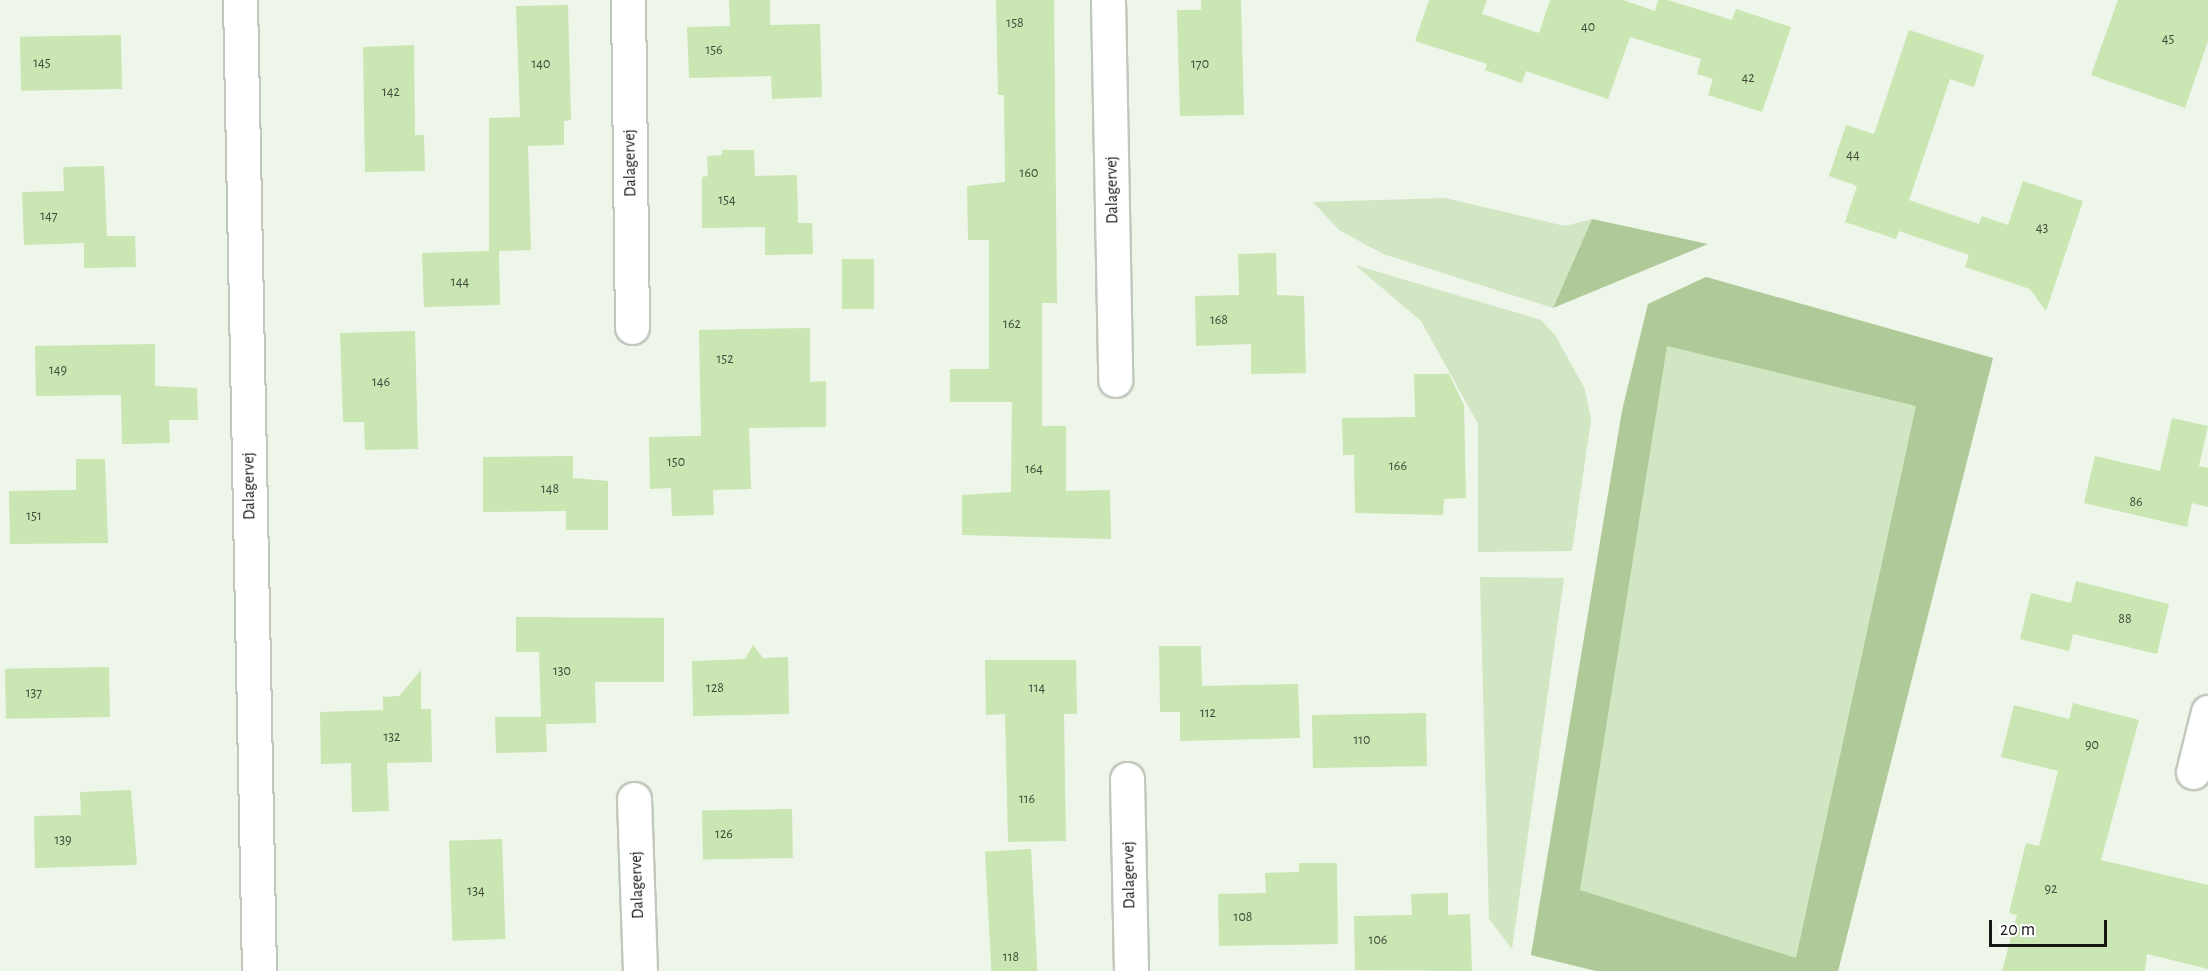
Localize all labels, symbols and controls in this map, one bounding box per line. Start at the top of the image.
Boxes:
house number: 158 [1006,15,1024,31]
house number: 40 [1581,19,1595,35]
house number: 45 [2162,31,2174,47]
house number: 156 [705,42,723,58]
house number: 145 [33,55,51,71]
house number: 140 [532,56,550,72]
house number: 170 [1191,56,1209,72]
house number: 42 [1741,70,1755,86]
house number: 142 [382,84,400,100]
street label: Dalagervej [620,129,640,197]
house number: 44 [1846,147,1860,163]
street label: Dalagervej [1102,156,1122,224]
house number: 160 [1020,165,1038,181]
house number: 154 [718,192,736,208]
house number: 147 [40,208,58,224]
house number: 43 [2036,220,2048,236]
house number: 144 [451,274,469,290]
house number: 168 [1210,312,1228,328]
house number: 162 [1003,316,1021,332]
house number: 152 [716,351,734,367]
house number: 149 [49,362,67,378]
house number: 146 [372,374,390,390]
street label: Dalagervej [239,452,259,520]
house number: 150 [667,454,685,470]
house number: 166 [1389,458,1407,474]
house number: 164 [1025,461,1043,477]
house number: 148 [541,481,559,497]
house number: 86 [2129,494,2143,510]
house number: 151 [26,508,42,524]
house number: 88 [2118,611,2132,627]
house number: 130 [553,663,571,679]
house number: 128 [706,680,724,696]
house number: 114 [1029,680,1045,696]
house number: 137 [26,685,42,701]
house number: 112 [1200,705,1216,721]
house number: 132 [384,729,400,745]
house number: 110 [1353,732,1371,748]
house number: 90 [2085,737,2099,753]
house number: 116 [1019,791,1035,807]
house number: 126 [715,826,733,842]
house number: 139 [54,832,72,848]
street label: Dalagervej [1119,841,1139,909]
street label: Dalagervej [626,851,648,919]
house number: 92 [2045,881,2057,897]
house number: 134 [467,883,485,899]
scale bar [1992,908,2110,946]
house number: 108 [1234,909,1252,925]
text: 20 m [2000,921,2035,939]
house number: 106 [1369,932,1387,948]
house number: 118 [1003,949,1019,965]

